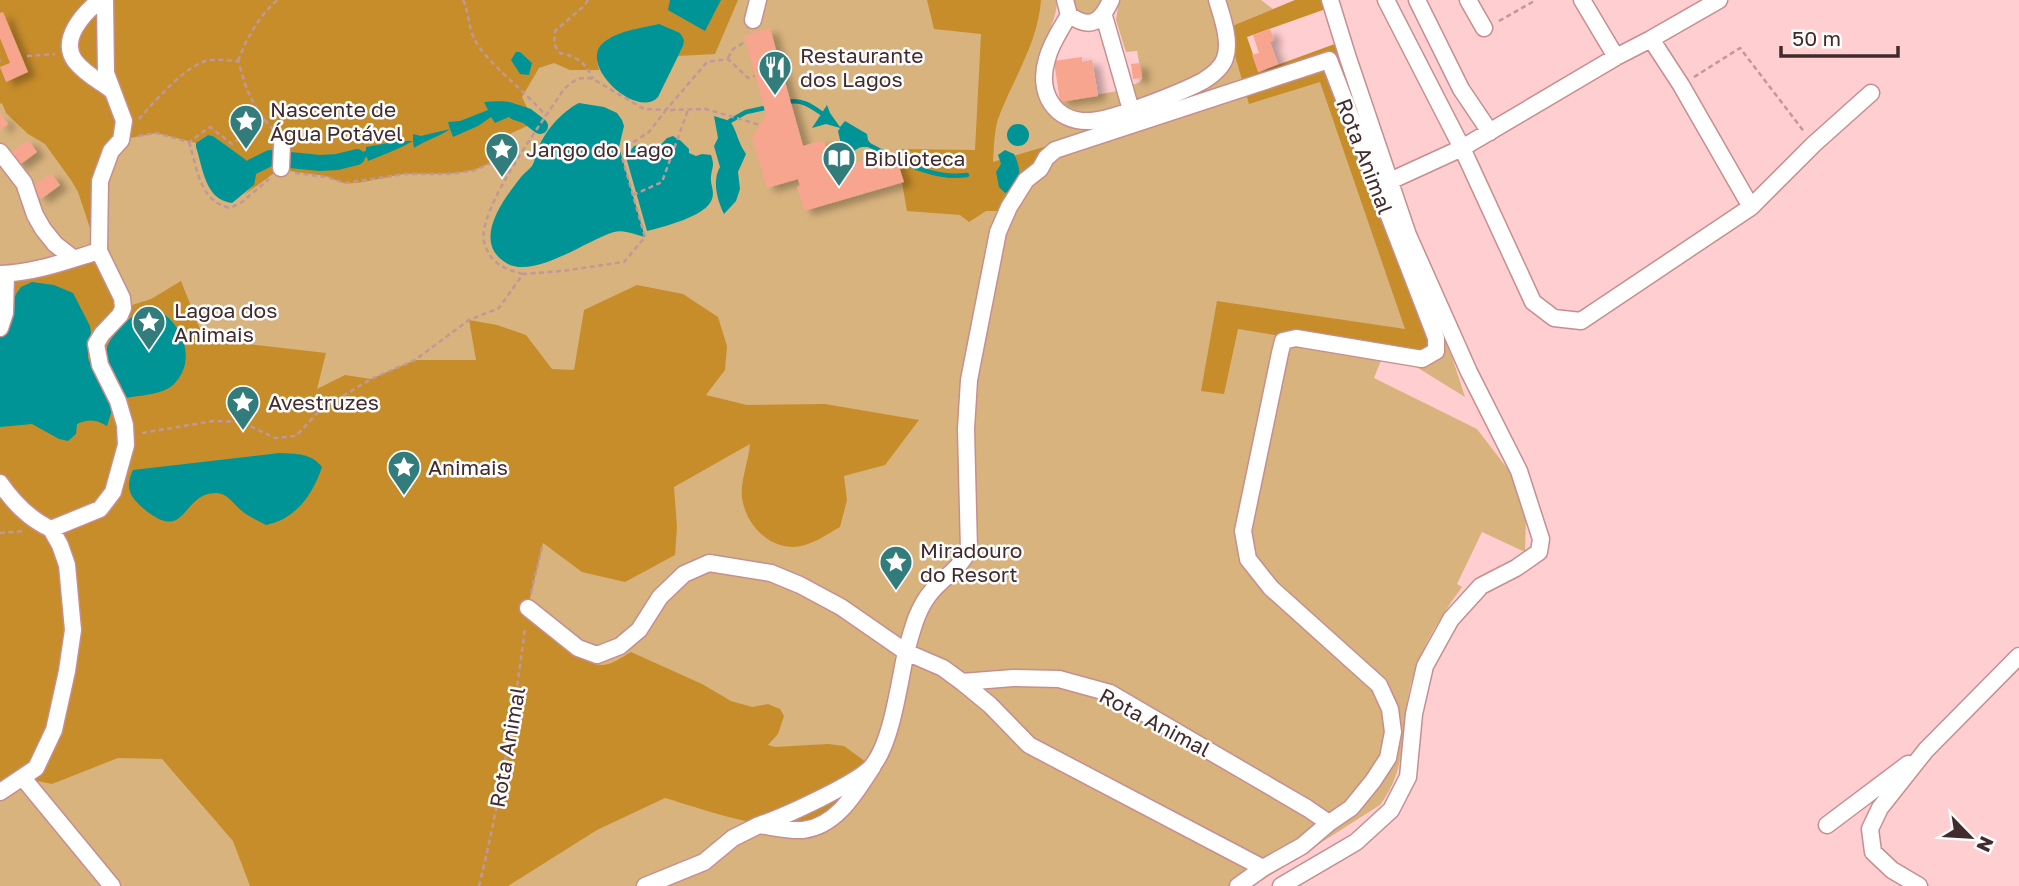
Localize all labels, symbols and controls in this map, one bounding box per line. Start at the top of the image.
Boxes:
scale bar [1781,14,1898,58]
text: 50 m [1792,25,1841,51]
place label: Restaurante dos Lagos [800,42,923,92]
restaurant icon: Restaurante dos Lagos [756,48,794,97]
street label: Rota Animal [1331,94,1399,218]
place label: Nascente de Água Potável [270,96,403,146]
place icon: Nascente de Água Potável [227,102,265,151]
place icon: Jango do Lago [483,130,521,179]
place label: Jango do Lago [526,136,674,162]
library icon: Biblioteca [820,139,858,188]
place label: Biblioteca [864,145,965,171]
place label: Lagoa dos Animais [174,297,277,347]
place icon: Lagoa dos Animais [130,303,168,352]
place icon: Avestruzes [224,383,262,432]
place label: Avestruzes [268,389,379,415]
place icon: Animais [385,448,423,497]
place label: Animais [428,454,508,480]
place label: Miradouro do Resort [920,537,1022,587]
place icon: Miradouro do Resort [877,543,915,592]
street label: Rota Animal [1095,682,1215,762]
street label: Rota Animal [484,685,530,809]
north arrow [1935,802,2005,872]
text: N [1972,833,1999,856]

